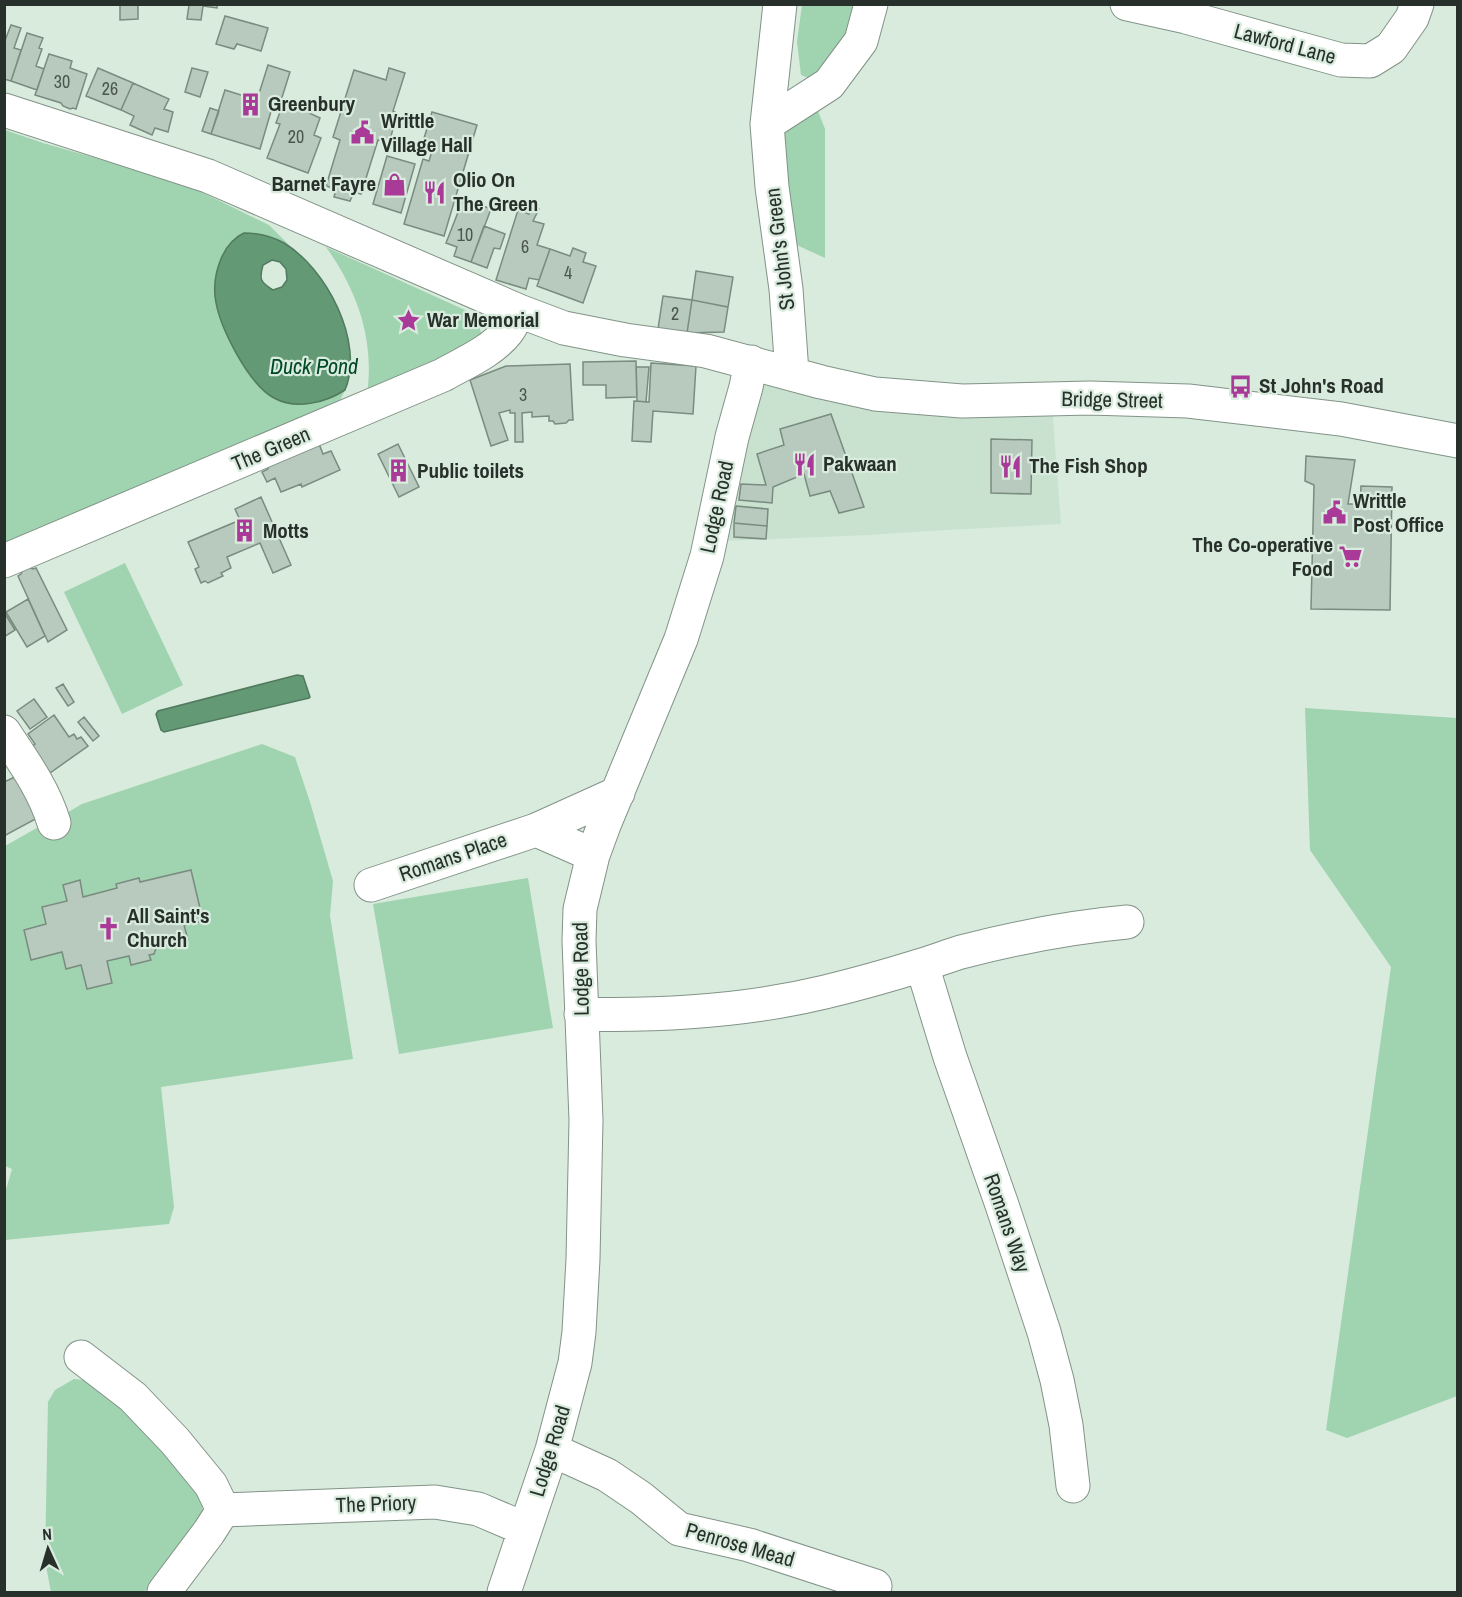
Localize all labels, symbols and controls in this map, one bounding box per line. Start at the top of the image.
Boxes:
street label: Lawford Lane [1231,16,1339,71]
house number: 30 [54,69,70,94]
house number: 26 [102,76,118,101]
place label: Greenbury [268,89,356,118]
building icon: Greenbury [237,91,263,117]
place label: Writtle Village Hall [381,106,473,159]
public building icon: Writtle Village Hall [350,120,376,146]
house number: 20 [288,124,304,149]
place label: Olio On The Green [453,165,538,218]
place label: Barnet Fayre [272,169,376,198]
shop icon: Barnet Fayre [381,171,407,197]
restaurant icon: Olio On The Green [422,179,448,205]
street label: St John's Green [758,186,801,312]
house number: 10 [457,222,473,247]
house number: 6 [521,234,529,259]
house number: 4 [564,260,572,285]
house number: 2 [671,301,679,326]
place label: War Memorial [427,305,539,334]
place icon: War Memorial [396,307,422,333]
water label: Duck Pond [270,351,359,381]
place label: St John's Road [1259,371,1384,400]
bus stop icon: St John's Road [1228,373,1254,399]
house number: 3 [519,382,527,407]
street label: Bridge Street [1061,384,1163,415]
street label: The Green [227,419,314,478]
place label: Pakwaan [823,449,897,478]
restaurant icon: Pakwaan [792,451,818,477]
place label: The Fish Shop [1029,451,1148,480]
restaurant icon: The Fish Shop [998,453,1024,479]
place label: Public toilets [417,456,524,485]
building icon: Public toilets [386,458,412,484]
street label: Lodge Road [693,458,740,556]
place label: Writtle Post Office [1353,486,1444,539]
public building icon: Writtle Post Office [1322,500,1348,526]
place label: Motts [263,516,309,545]
building icon: Motts [232,518,258,544]
place label: The Co-operative Food [1192,530,1333,583]
supermarket icon: The Co-operative Food [1338,544,1364,570]
street label: Romans Place [395,825,510,888]
place label: All Saint's Church [127,901,210,954]
church icon: All Saint's Church [96,915,122,941]
street label: Lodge Road [565,922,596,1016]
street label: Romans Way [977,1170,1038,1276]
street label: Lodge Road [522,1402,577,1500]
street label: The Priory [335,1488,417,1519]
street label: Penrose Mead [682,1515,798,1574]
north arrow [18,1519,78,1579]
text: N [41,1523,52,1545]

